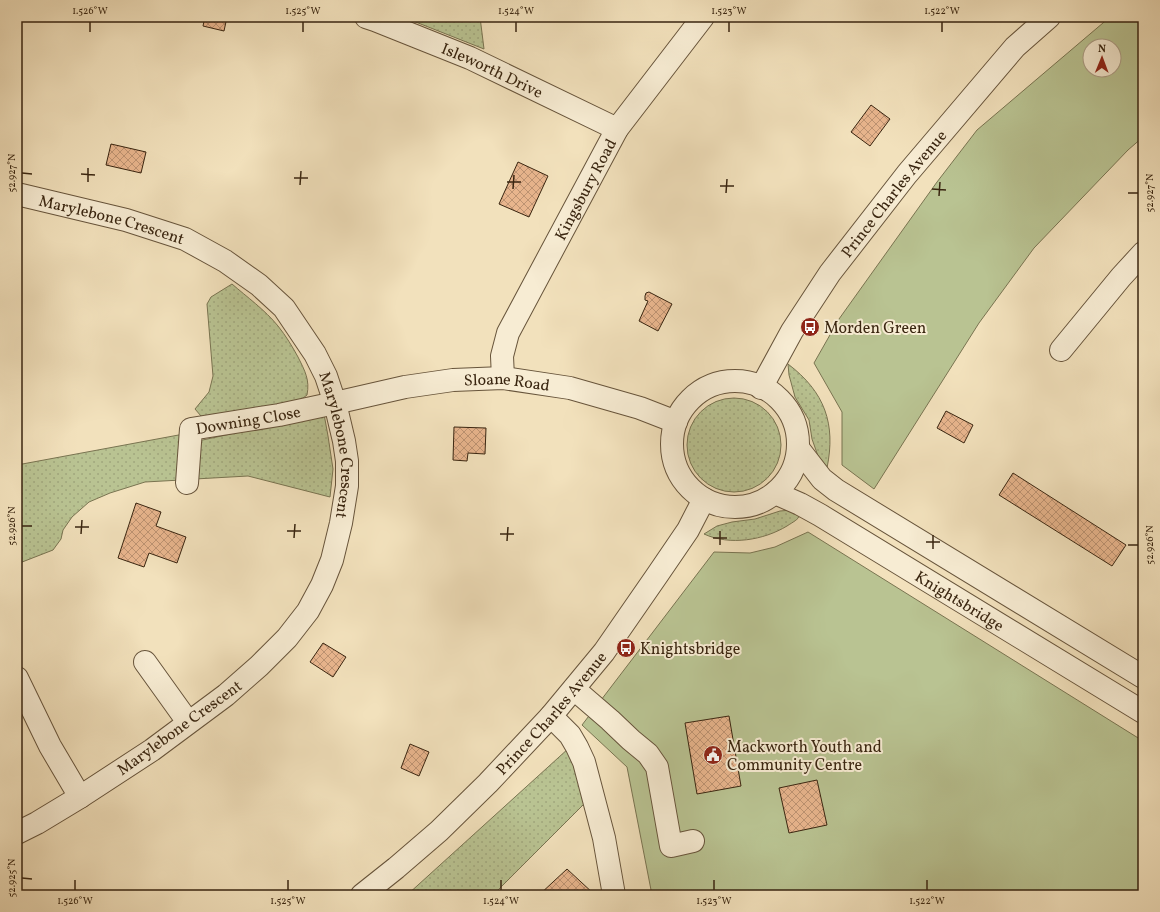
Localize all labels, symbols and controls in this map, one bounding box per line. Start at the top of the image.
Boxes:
text: 1.526°W [72,4,108,18]
text: 1.525°W [285,4,321,18]
text: 1.524°W [498,4,534,18]
text: 1.523°W [711,4,747,18]
text: 1.522°W [924,4,960,18]
north arrow [1082,38,1122,78]
street label: Isleworth Drive [438,39,546,105]
text: N [1098,42,1106,57]
street label: Prince Charles Avenue [837,126,953,263]
street label: Kingsbury Road [551,135,623,245]
text: 52.927°N [5,153,19,192]
text: 52.927°N [1143,173,1157,212]
street label: Marylebone Crescent [36,191,187,251]
bus stop icon: Morden Green [799,316,821,338]
place label: Morden Green [824,318,926,340]
street label: Marylebone Crescent [312,369,356,520]
street label: Sloane Road [463,369,551,398]
street label: Downing Close [194,402,303,441]
text: 52.926°N [5,506,19,546]
text: 52.926°N [1143,525,1157,565]
street label: Knightsbridge [910,566,1008,638]
bus stop icon: Knightsbridge [615,637,637,659]
place label: Knightsbridge [640,639,740,661]
street label: Prince Charles Avenue [492,648,613,781]
street label: Marylebone Crescent [113,676,247,782]
place label: Mackworth Youth and Community Centre [727,737,882,777]
public building icon: Mackworth Youth and Community Centre [702,744,724,766]
text: 52.925°N [5,858,19,898]
text: 1.526°W [57,894,93,908]
text: 1.525°W [270,894,306,908]
text: 1.524°W [483,894,519,908]
text: 1.523°W [696,894,732,908]
text: 1.522°W [909,894,945,908]

